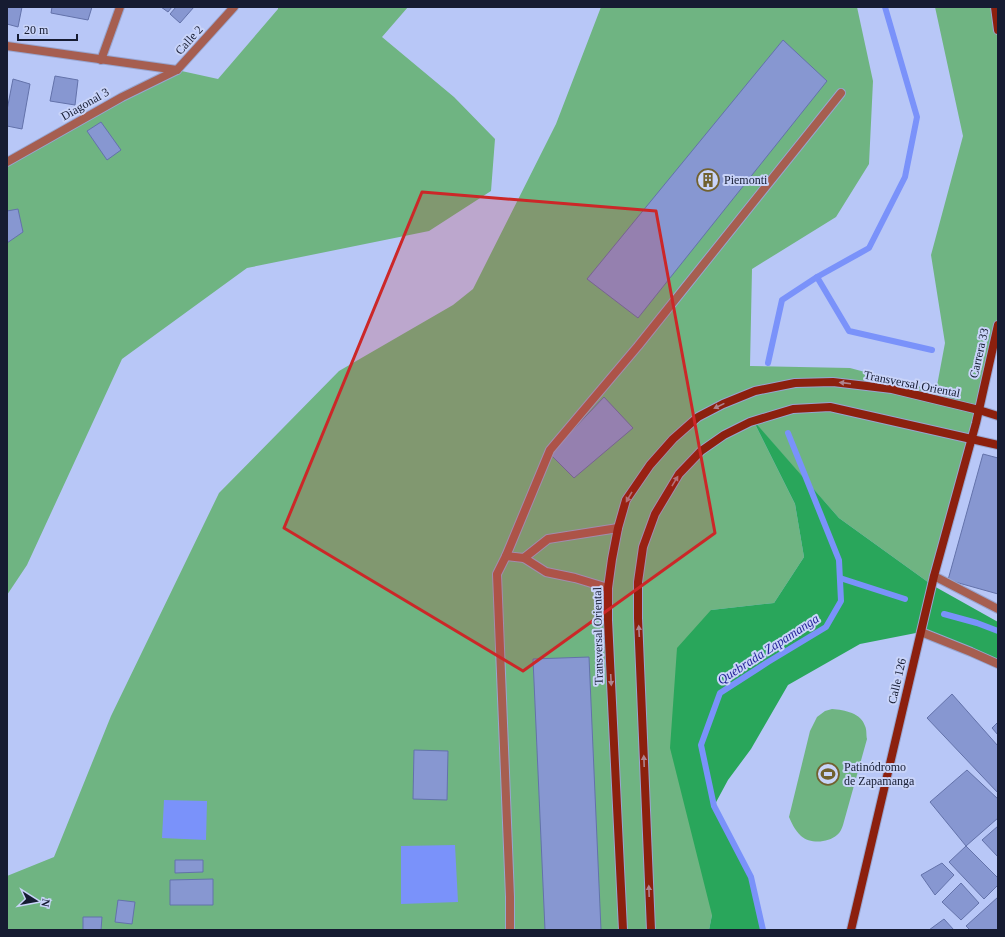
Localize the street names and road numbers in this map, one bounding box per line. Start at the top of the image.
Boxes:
street label: Calle 2 [172,23,206,57]
street label: Diagonal 3 [59,85,111,123]
street label: Carrera 33 [966,327,992,379]
street label: Transversal Oriental [863,368,962,400]
street label: Transversal Oriental [590,586,606,685]
street label: Calle 126 [885,657,909,705]

